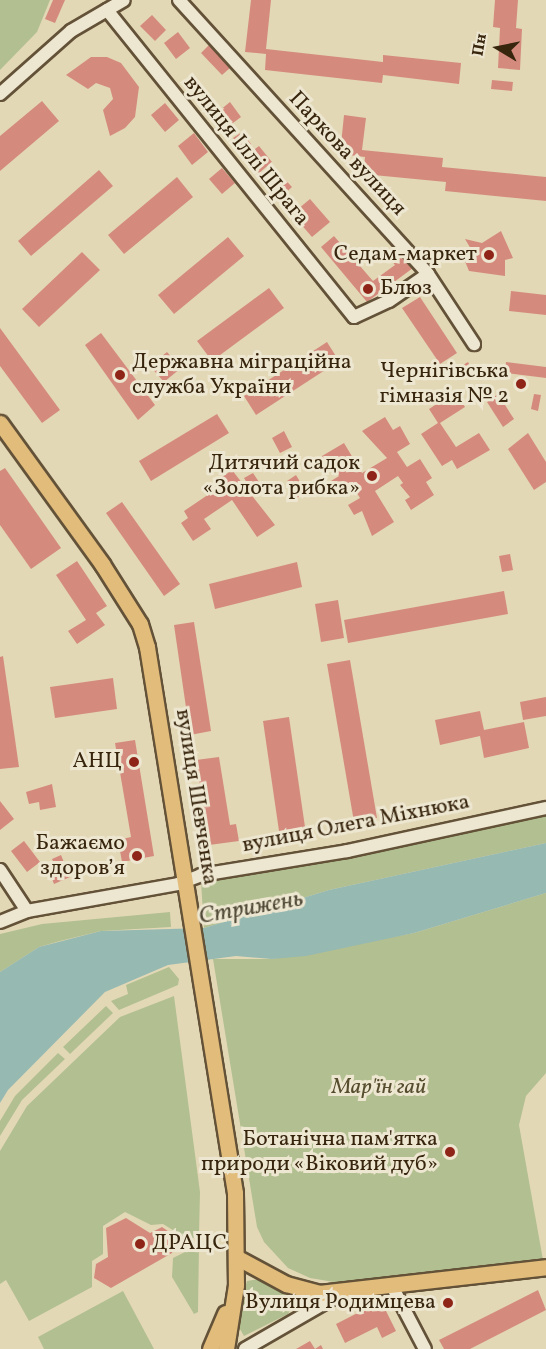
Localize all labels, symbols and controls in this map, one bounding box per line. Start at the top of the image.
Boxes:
north arrow [468,18,528,78]
text: Пн [467,32,493,58]
street label: вулиця Іллі Шрага [177,71,315,231]
street label: Паркова вулиця [282,86,412,222]
place label: Седам-маркет [334,242,477,268]
marker: Седам-маркет [482,248,496,262]
place label: Блюз [380,276,432,302]
marker: Блюз [361,282,375,296]
place label: Державна міграційна служба України [132,349,352,400]
place label: Чернігівська гімназія № 2 [379,358,509,410]
marker: Державна міграційна служба України [113,368,127,382]
marker: Чернігівська гімназія № 2 [514,377,528,391]
place label: Дитячий садок «Золота рибка» [203,450,360,502]
marker: Дитячий садок «Золота рибка» [365,469,379,483]
street label: вулиця Шевченка [169,707,223,887]
place label: АНЦ [73,749,122,775]
marker: АНЦ [127,755,141,769]
street label: вулиця Олега Міхнюка [240,789,472,859]
place label: Бажаємо здоров’я [35,830,125,882]
marker: Бажаємо здоров’я [130,849,144,863]
water label: Стрижень [197,886,305,932]
park label: Мар'їн гай [332,1075,426,1101]
place label: Ботанічна пам'ятка природи «Віковий дуб» [200,1126,438,1178]
marker: Ботанічна пам'ятка природи «Віковий дуб» [443,1145,457,1159]
place label: ДРАЦС [152,1231,227,1257]
marker: ДРАЦС [133,1237,147,1251]
place label: Вулиця Родимцева [245,1290,436,1316]
marker: Вулиця Родимцева [441,1296,455,1310]

